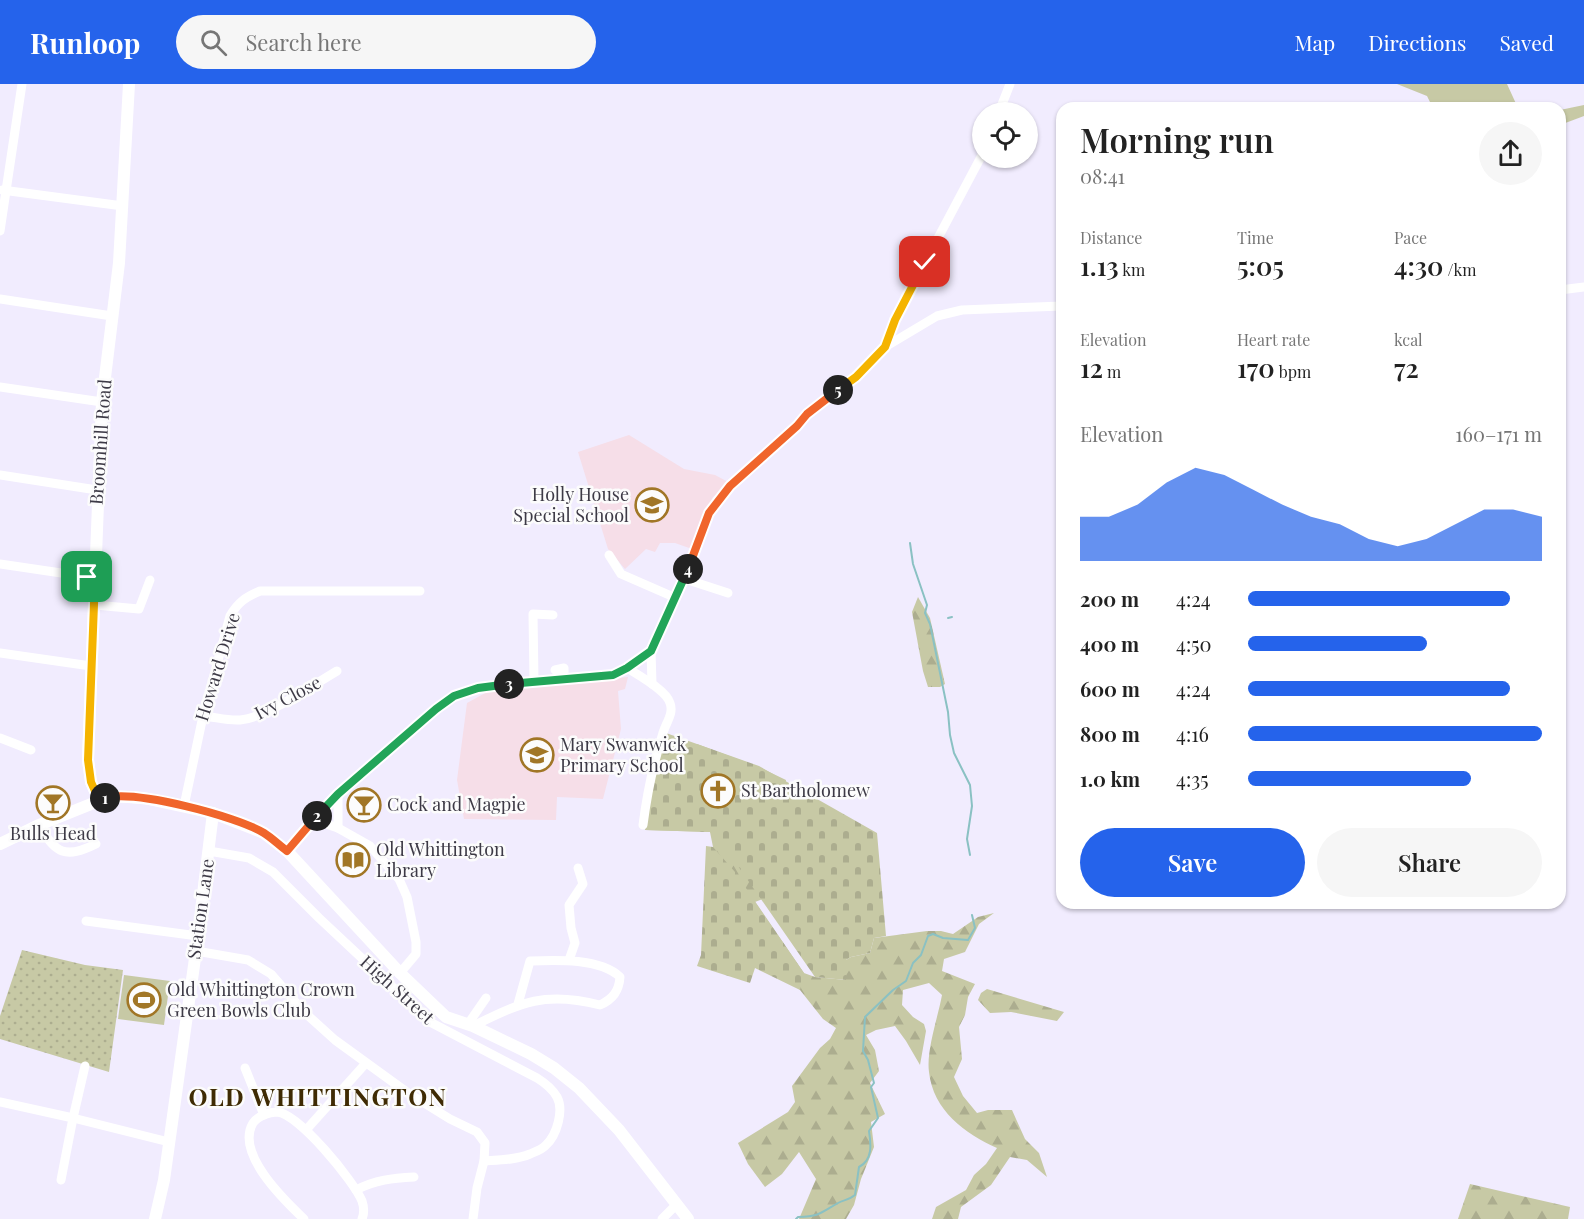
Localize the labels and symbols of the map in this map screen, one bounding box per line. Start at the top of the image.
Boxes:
pin [899,236,950,287]
pin: 5 [823,375,853,405]
street label: Broomhill Road [84,378,116,506]
place label: Holly House Special School [513,482,629,527]
school or university icon: Holly House Special School [634,487,670,523]
pin [61,551,112,602]
pin: 4 [673,554,703,584]
street label: Howard Drive [189,609,245,724]
pin: 3 [494,669,524,699]
street label: Ivy Close [250,670,325,725]
place label: Mary Swanwick Primary School [560,732,687,777]
school or university icon: Mary Swanwick Primary School [519,737,555,773]
church icon: St Bartholomew [700,773,736,809]
place label: St Bartholomew [741,778,870,802]
pin: 1 [90,783,120,813]
bar icon: Bulls Head [35,785,71,821]
bar icon: Cock and Magpie [346,787,382,823]
place label: Cock and Magpie [387,792,526,816]
pin: 2 [302,801,332,831]
place label: Bulls Head [10,821,97,845]
place label: Old Whittington Library [376,837,505,882]
library icon: Old Whittington Library [335,842,371,878]
street label: Station Lane [181,857,219,961]
street label: High Street [356,950,440,1029]
place label: Old Whittington Crown Green Bowls Club [167,977,355,1022]
sports icon: Old Whittington Crown Green Bowls Club [126,982,162,1018]
district label: OLD WHITTINGTON [189,1080,447,1112]

